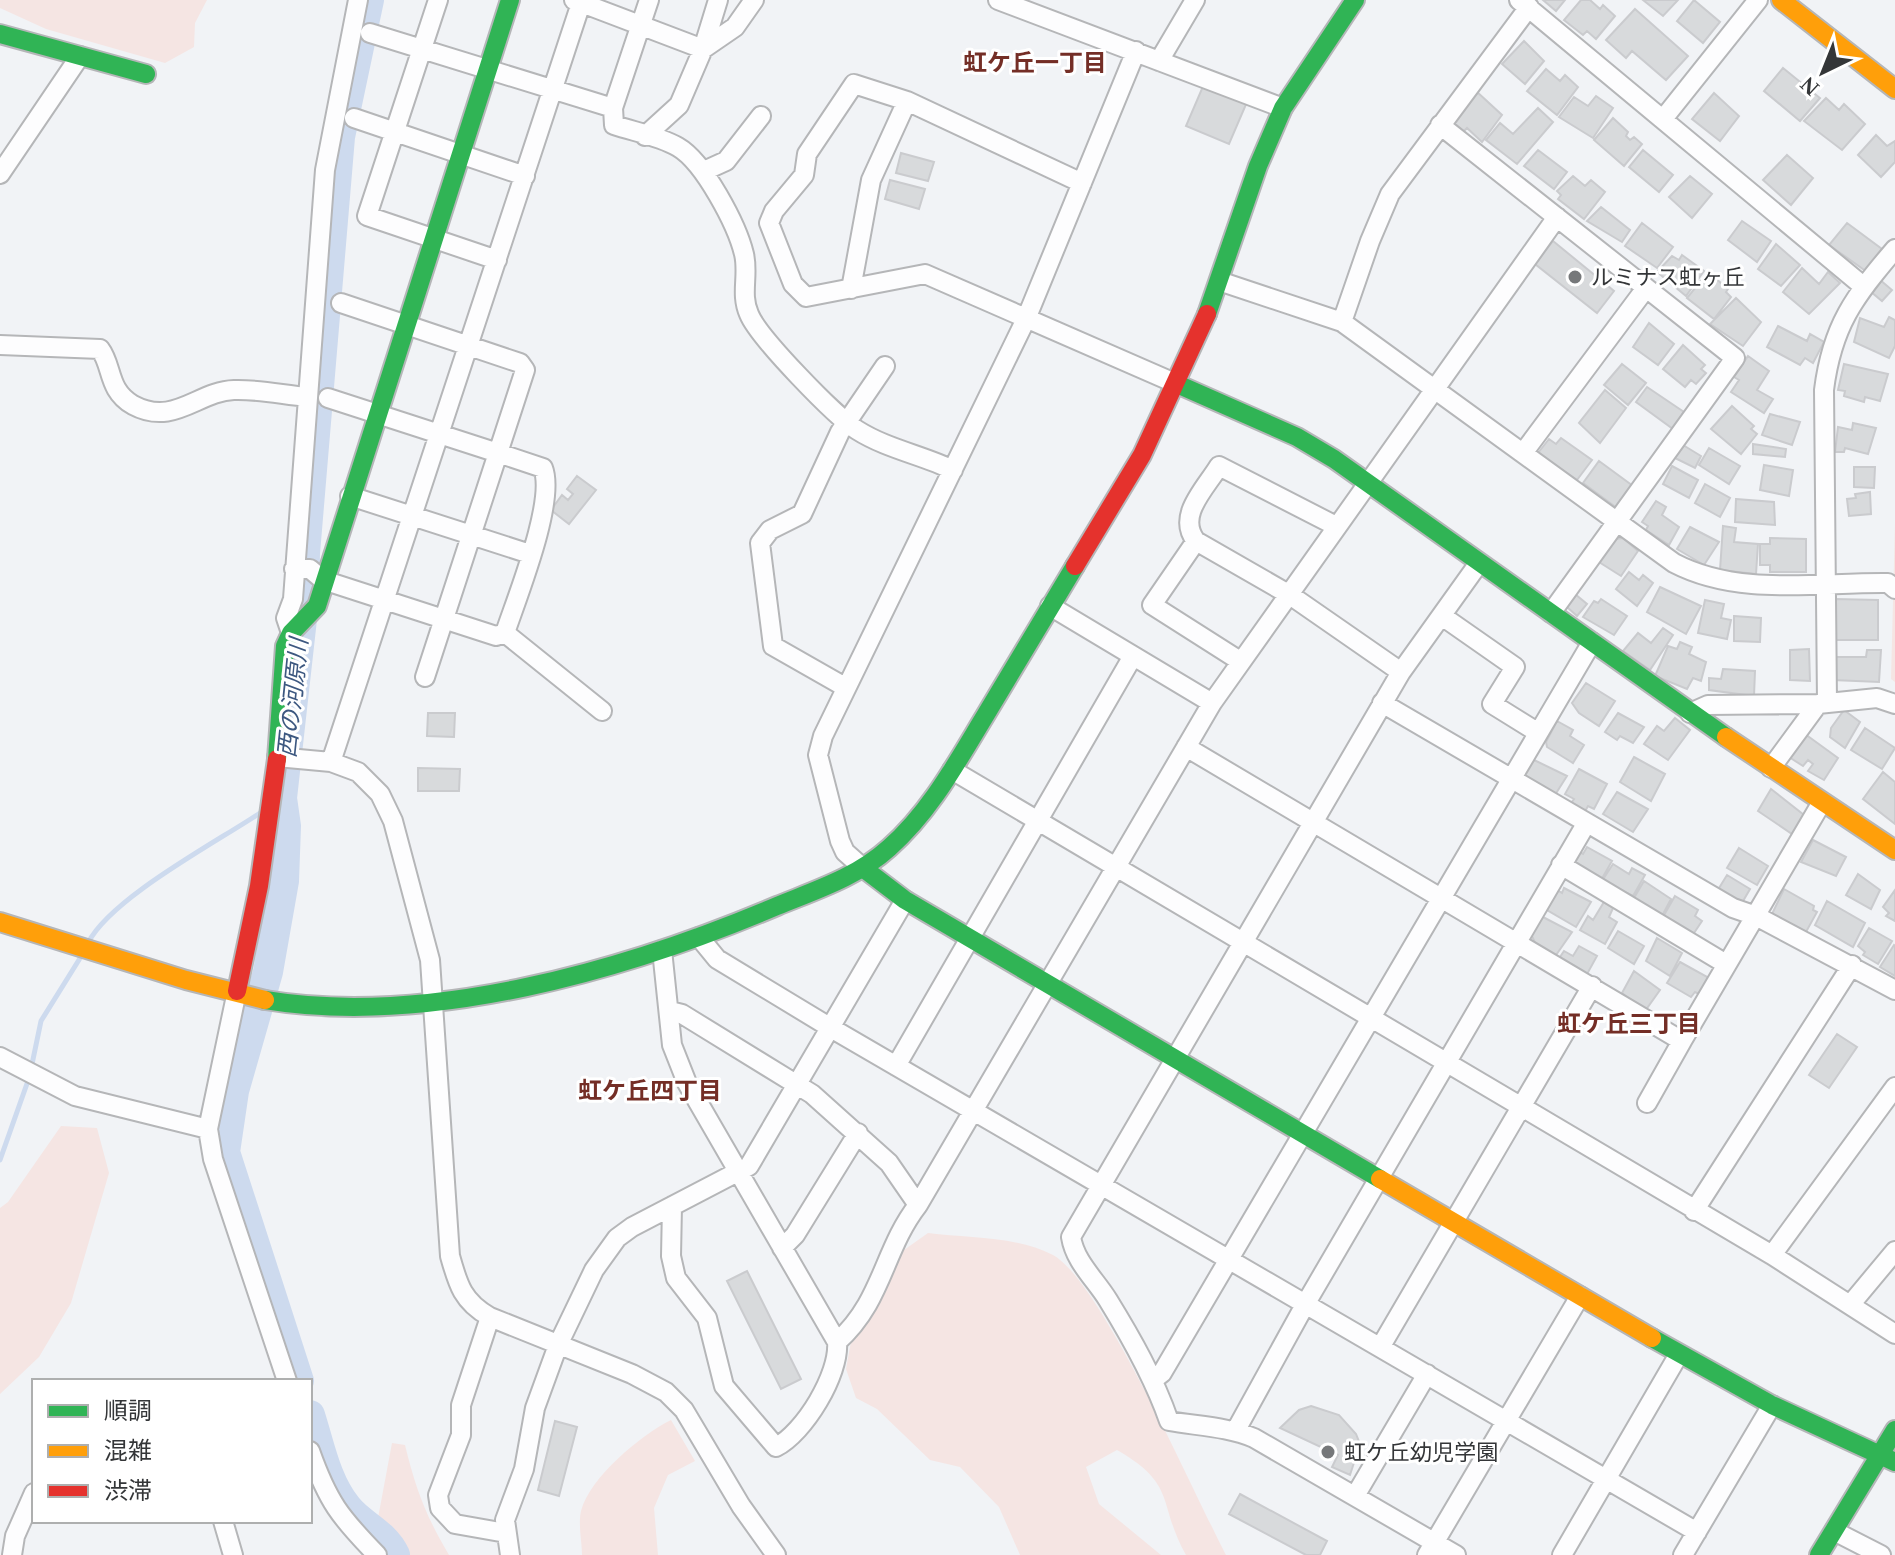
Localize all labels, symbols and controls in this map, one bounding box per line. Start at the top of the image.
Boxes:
north arrow [1783,32,1863,112]
district label: 虹ケ丘一丁目 [963,50,1107,76]
text: N [1795,72,1824,101]
place label: ルミナス虹ヶ丘 [1591,265,1745,290]
marker: ルミナス虹ヶ丘 [1566,268,1584,286]
water label: 西の河原川 [274,634,313,759]
district label: 虹ケ丘三丁目 [1557,1011,1701,1037]
district label: 虹ケ丘四丁目 [578,1078,722,1104]
legend [32,1379,312,1523]
text: 順調 [104,1398,152,1424]
text: 混雑 [104,1438,152,1464]
place label: 虹ケ丘幼児学園 [1344,1440,1498,1465]
marker: 虹ケ丘幼児学園 [1319,1443,1337,1461]
text: 渋滞 [104,1478,152,1504]

